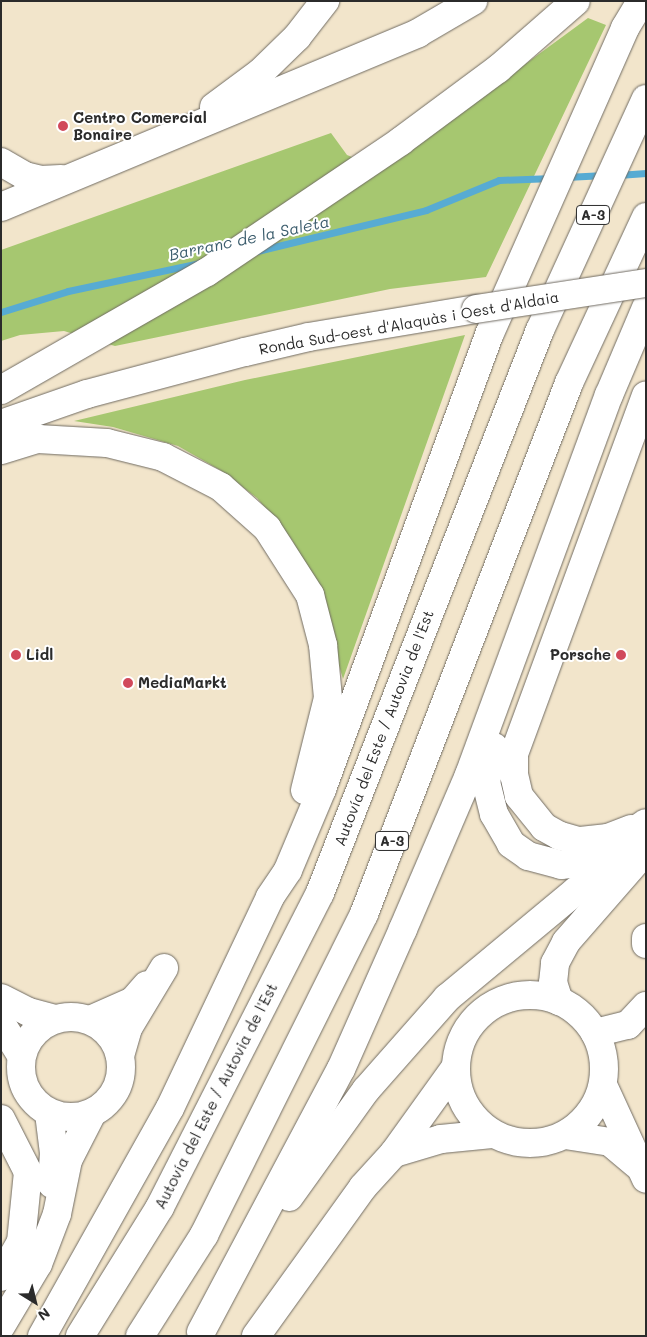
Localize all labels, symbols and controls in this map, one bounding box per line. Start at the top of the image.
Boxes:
place label: Centro Comercial Bonaire [73,108,207,143]
marker: Centro Comercial Bonaire [57,120,69,132]
road number: A-3 [576,204,610,226]
water label: Barranc de la Saleta [167,212,331,264]
street label: Ronda Sud-oest d'Alaquàs i Oest d'Aldaia [258,288,560,358]
street label: Autovía del Este / Autovia de l'Est [331,607,437,849]
place label: Lidl [26,646,53,664]
place label: Porsche [550,646,611,664]
marker: Lidl [10,649,22,661]
marker: Porsche [615,649,627,661]
place label: MediaMarkt [138,674,227,692]
marker: MediaMarkt [122,677,134,689]
road number: A-3 [374,829,410,852]
street label: Autovía del Este / Autovia de l'Est [151,980,281,1212]
north arrow [10,1277,60,1327]
text: N [34,1304,54,1325]

